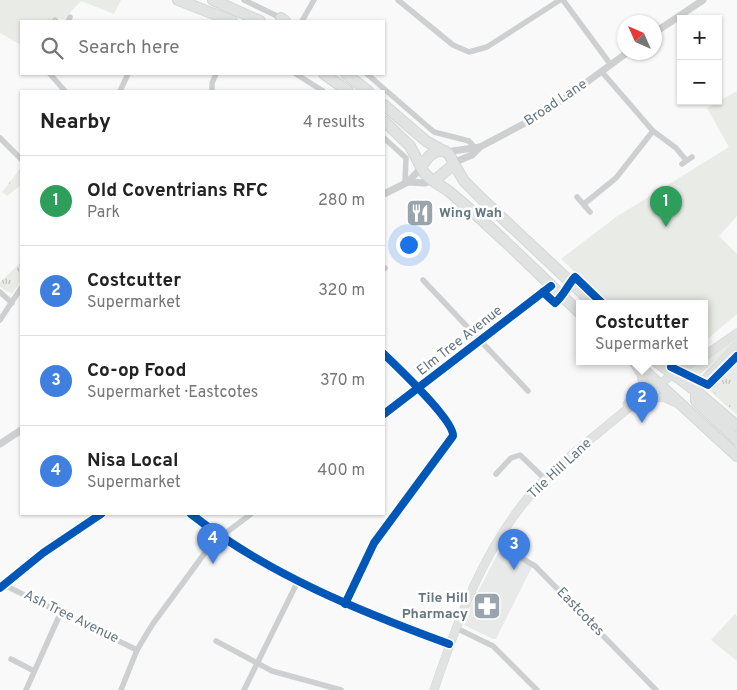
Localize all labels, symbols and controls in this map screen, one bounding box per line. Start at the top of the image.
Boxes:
north arrow [617,15,662,60]
map controls [677,15,722,105]
button: + [677,15,722,60]
search box [20,20,385,75]
icon: search [38,34,66,62]
text: Search here [78,36,180,60]
button: − [677,60,722,105]
street label: Broad Lane [521,76,591,130]
text: Nearby [40,109,111,136]
text: 4 results [303,113,365,133]
text: Old Coventrians RFC [87,179,268,203]
pin: 1 [650,186,682,227]
text: 1 [53,191,59,211]
text: 280 m [318,191,365,211]
restaurant icon: Wing Wah [405,198,435,228]
text: Park [87,203,120,223]
place label: Wing Wah [439,205,502,222]
your location [396,232,422,258]
text: Costcutter [87,269,181,293]
text: 2 [51,281,61,301]
text: 320 m [318,281,365,301]
text: Supermarket [87,293,181,313]
popup [576,300,708,365]
street label: Elm Tree Avenue [414,302,506,380]
text: Costcutter [595,311,689,335]
text: Supermarket [595,335,689,355]
text: Co-op Food [87,359,186,383]
text: 3 [51,371,61,391]
text: 370 m [320,371,365,391]
pin: 2 [626,382,658,423]
text: Supermarket · Eastcotes [87,383,258,403]
street label: Tile Hill Lane [525,435,595,503]
text: Nisa Local [87,449,178,473]
text: 4 [51,461,61,481]
text: 400 m [317,461,365,481]
text: Supermarket [87,473,181,493]
pin: 4 [197,523,229,564]
pin: 3 [498,529,530,570]
street label: Eastcotes [553,584,607,640]
street label: Ash Tree Avenue [21,587,121,647]
place label: Tile Hill Pharmacy [402,590,468,623]
pharmacy icon: Tile Hill Pharmacy [472,591,502,621]

